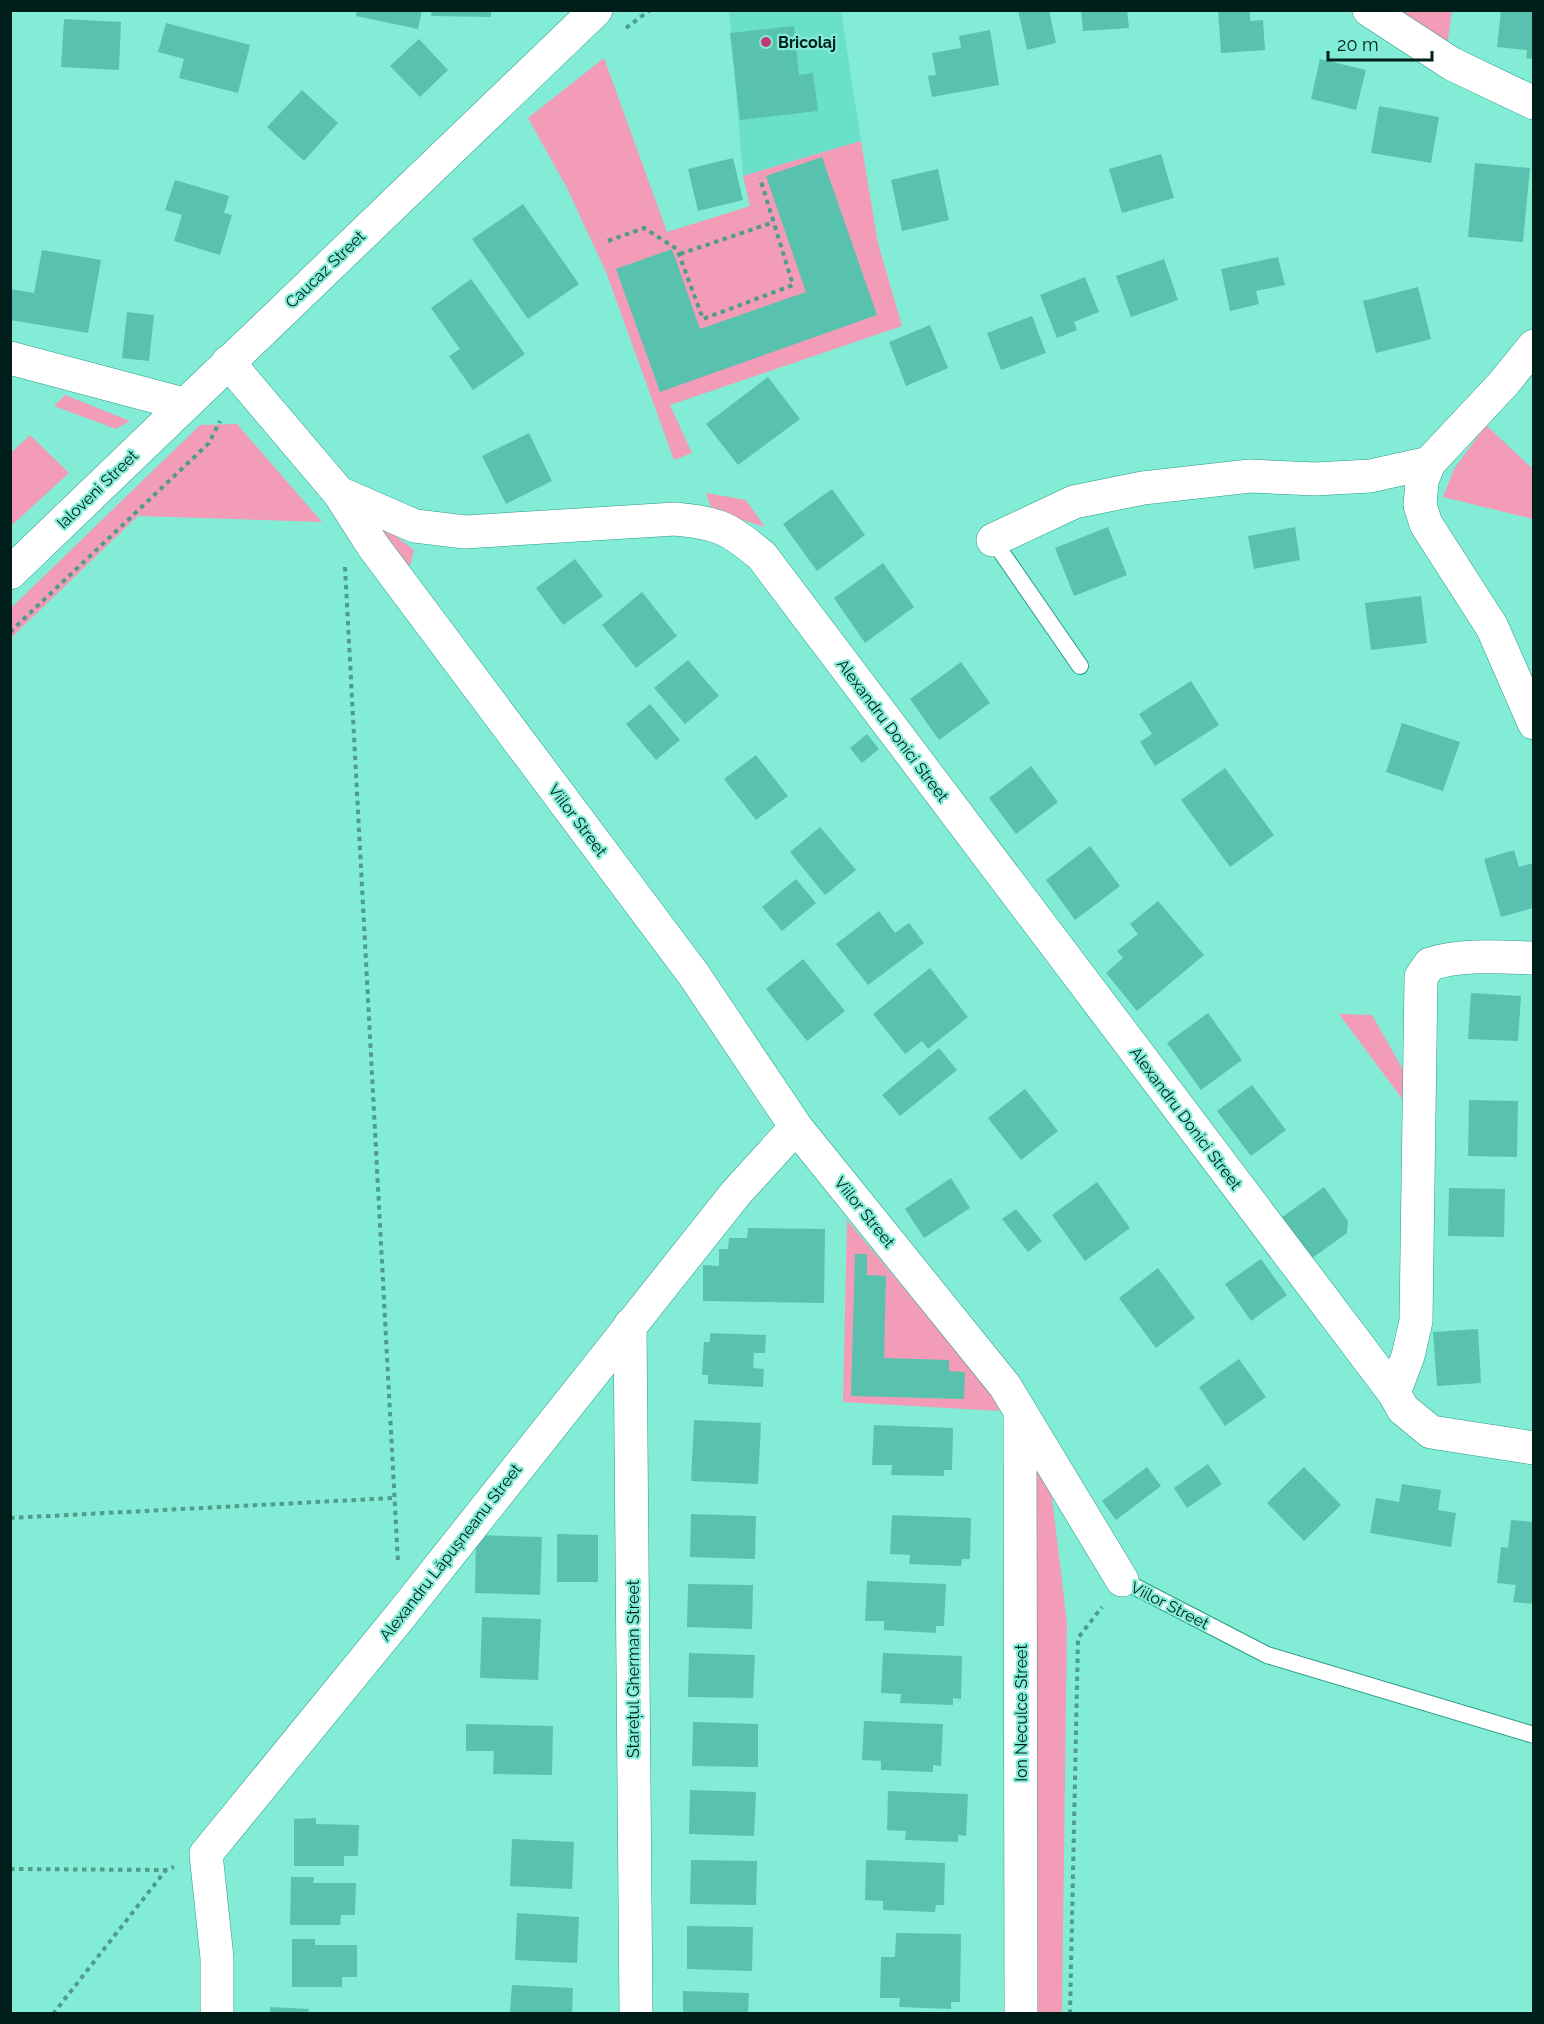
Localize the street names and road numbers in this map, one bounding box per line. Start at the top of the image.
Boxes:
street label: Caucaz Street [282,226,369,312]
street label: Ialoveni Street [53,446,142,533]
street label: Alexandru Donici Street [833,655,953,806]
street label: Viilor Street [544,780,611,861]
street label: Alexandru Donici Street [1126,1043,1246,1194]
street label: Viilor Street [830,1173,899,1252]
street label: Alexandru Lăpușneanu Street [375,1460,526,1645]
street label: Viilor Street [1127,1578,1213,1634]
street label: Starețul Gherman Street [624,1579,643,1758]
street label: Ion Neculce Street [1012,1644,1031,1782]

